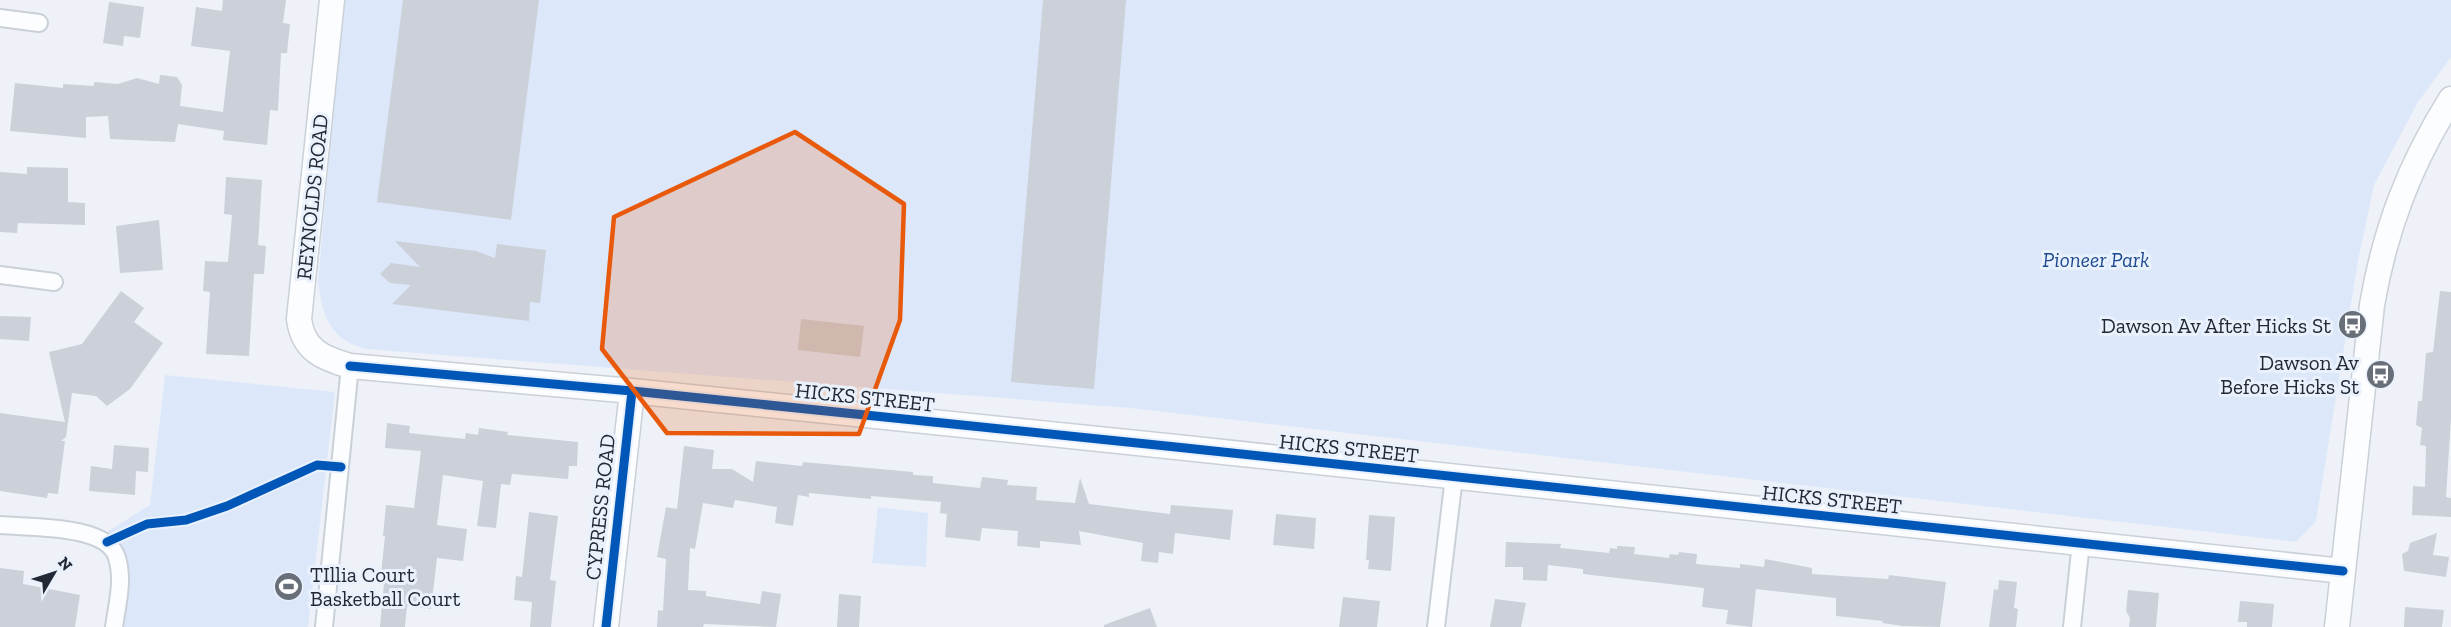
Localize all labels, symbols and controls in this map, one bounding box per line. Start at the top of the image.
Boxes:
street label: REYNOLDS ROAD [291,113,333,281]
park label: Pioneer Park [2043,247,2149,272]
bus stop icon: Dawson Av After Hicks St [2336,309,2368,341]
place label: Dawson Av After Hicks St [2101,313,2331,338]
place label: Dawson Av Before Hicks St [2220,350,2359,399]
bus stop icon: Dawson Av Before Hicks St [2364,358,2396,390]
street label: HICKS STREET [794,377,936,417]
street label: HICKS STREET [1278,428,1420,468]
street label: CYPRESS ROAD [580,433,620,581]
street label: HICKS STREET [1761,479,1903,519]
north arrow [24,543,84,603]
text: N [54,553,76,575]
place label: TIllia Court Basketball Court [310,562,460,611]
sports icon: TIllia Court Basketball Court [273,570,305,602]

